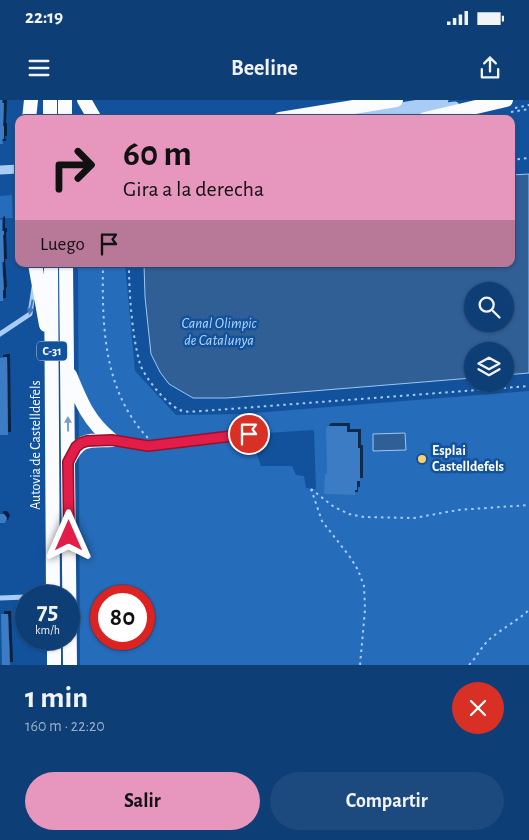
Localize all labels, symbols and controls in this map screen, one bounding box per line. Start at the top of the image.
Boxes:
text: 22:19 [25,8,63,27]
icon: menu [25,54,53,82]
icon: share [476,54,504,82]
text: Beeline [231,57,298,79]
icon: right [40,135,105,200]
text: 60 m [123,137,192,172]
text: Gira a la derecha [123,178,264,200]
icon: arrive [95,230,123,258]
text: Luego [40,235,85,254]
map controls [464,282,514,392]
button: search [464,282,514,332]
one-way arrow [27,299,35,314]
water label: Canal Olimpic de Catalunya [181,316,257,348]
road number: C-31 [37,342,67,360]
button: layers [464,342,514,392]
street label: Autovia de Castelldefels [29,380,43,510]
pin [228,413,270,455]
one-way arrow [63,416,71,432]
icon: arrive [235,420,263,448]
place label: Esplai Castelldefels [432,444,504,474]
marker: Esplai Castelldefels [416,453,428,465]
position arrow [42,509,94,561]
speed limit sign: 80 [90,585,155,650]
text: 75 [37,599,58,624]
text: km/h [35,624,60,636]
button: close [452,682,504,734]
text: 1 min [25,683,88,713]
text: 160 m · 22:20 [25,718,105,734]
button: Salir [25,772,260,830]
button: Compartir [270,772,504,830]

